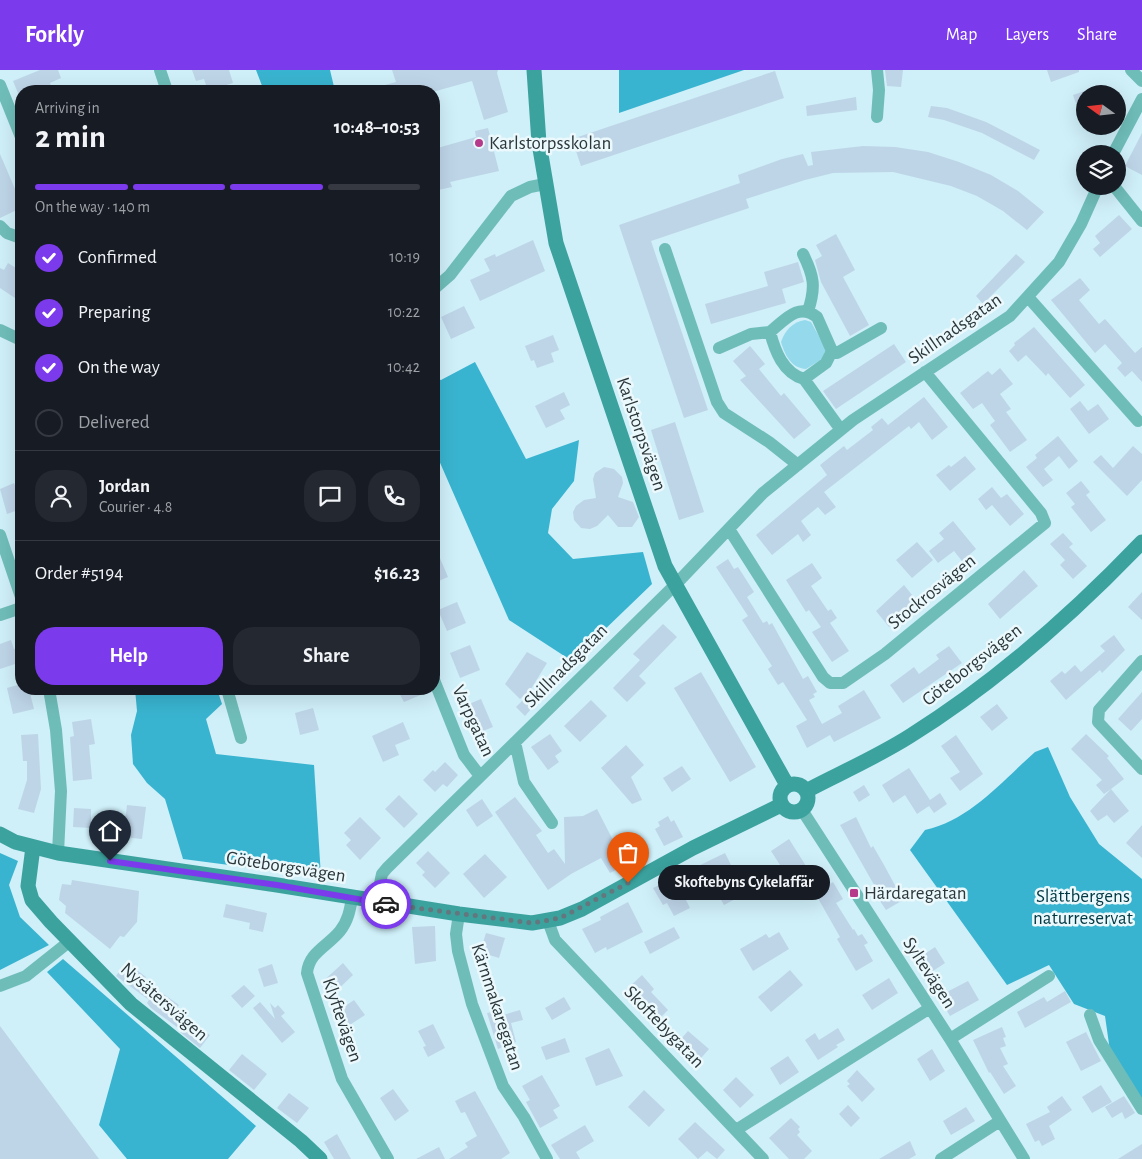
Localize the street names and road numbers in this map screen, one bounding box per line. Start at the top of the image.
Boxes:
street label: Skillnadsgatan [905,290,1005,368]
street label: Karlstorpsvägen [613,375,669,493]
street label: Stockrosvägen [884,551,980,633]
street label: Göteborgsvägen [919,620,1025,710]
street label: Skillnadsgatan [521,621,611,711]
street label: Varpgatan [448,682,498,760]
street label: Göteborgsvägen [225,848,347,886]
street label: Syltevägen [899,934,959,1012]
street label: Kärnmakaregatan [468,941,526,1073]
street label: Nysätersvägen [117,959,211,1045]
street label: Klyftevägen [319,975,365,1065]
street label: Skoftebygatan [620,982,708,1072]

